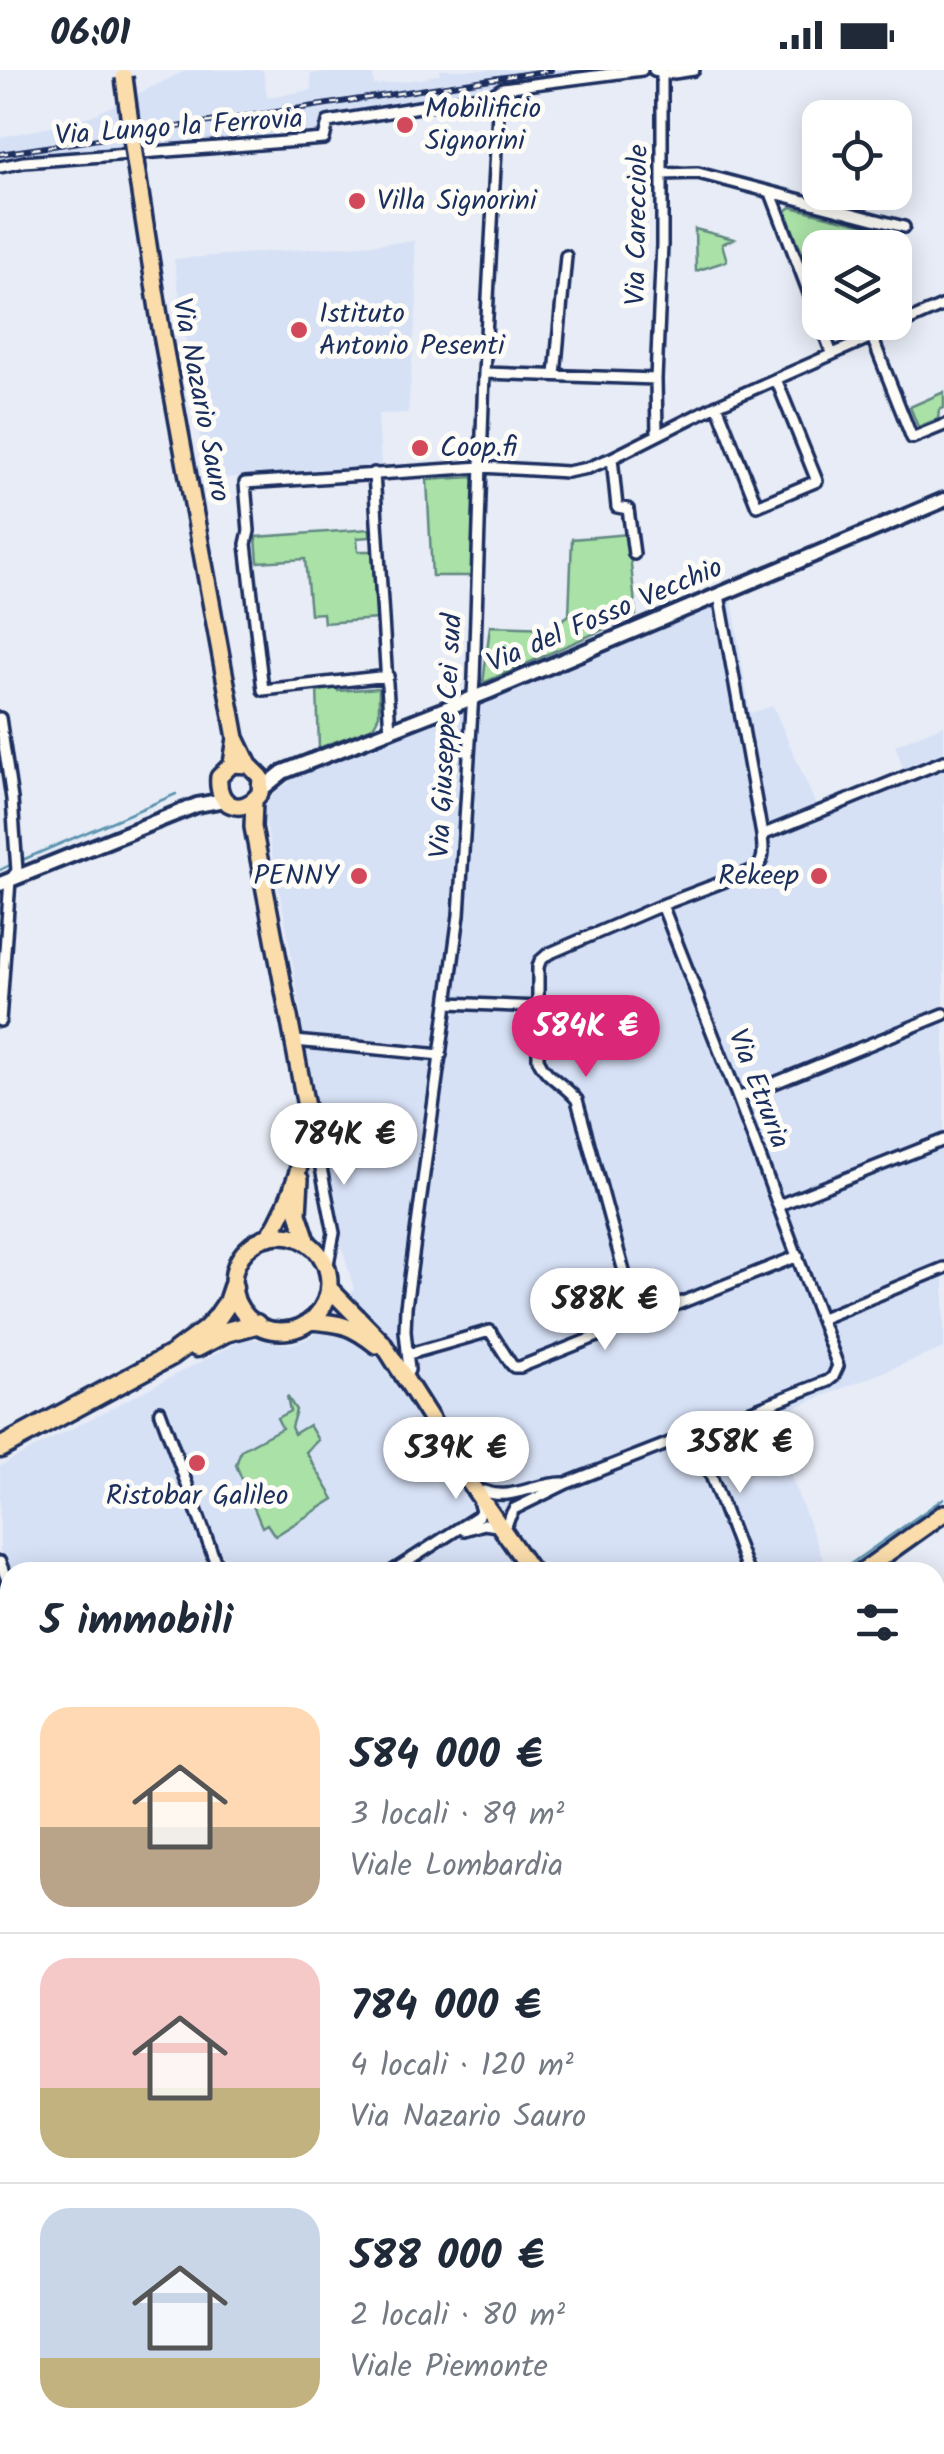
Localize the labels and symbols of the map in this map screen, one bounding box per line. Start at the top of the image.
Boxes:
place label: Mobilificio Signorini [425,87,541,164]
street label: Via Lungo la Ferrovia [54,97,304,159]
marker: Mobilificio Signorini [394,114,416,136]
street label: Via Carecciole [614,144,662,306]
place label: Villa Signorini [377,179,538,224]
marker: Villa Signorini [346,190,368,212]
place label: Istituto Antonio Pesenti [319,292,506,369]
street label: Via Nazario Sauro [158,294,242,506]
marker: Istituto Antonio Pesenti [288,319,310,341]
place label: Coop.fi [440,426,517,471]
marker: Coop.fi [409,437,431,459]
street label: Via del Fosso Vecchio [480,546,730,686]
street label: Via Giuseppe Cei sud [418,612,476,859]
place label: PENNY [253,854,340,899]
place label: Rekeep [718,854,799,899]
marker: PENNY [348,865,370,887]
marker: Rekeep [808,865,830,887]
pin: 584K € [505,995,667,1080]
street label: Via Etruria [715,1023,801,1155]
pin: 784K € [263,1103,425,1188]
pin: 588K € [524,1268,686,1353]
pin: 358K € [659,1411,821,1496]
pin: 539K € [375,1417,537,1502]
marker: Ristobar Galileo [186,1452,208,1474]
place label: Ristobar Galileo [106,1474,288,1519]

